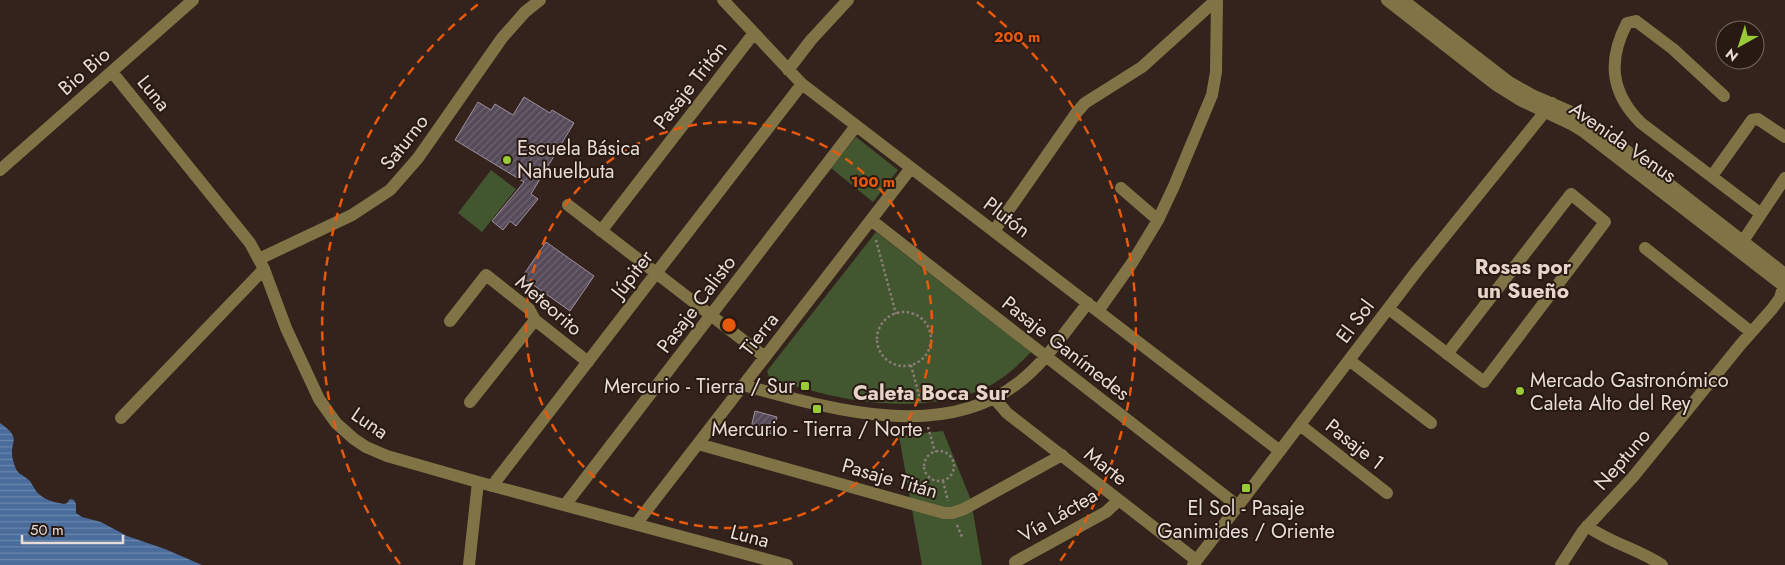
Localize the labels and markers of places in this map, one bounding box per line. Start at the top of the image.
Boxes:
place label: Escuela Básica Nahuelbuta [517,134,640,186]
marker: Escuela Básica Nahuelbuta [501,154,513,166]
centre of rings [720,316,738,334]
place label: Mercado Gastronómico Caleta Alto del Rey [1530,366,1729,418]
place label: Mercurio - Tierra / Sur [604,372,795,401]
marker: Mercurio - Tierra / Sur [799,380,811,392]
marker: Mercado Gastronómico Caleta Alto del Rey [1514,385,1526,397]
marker: Mercurio - Tierra / Norte [811,403,823,415]
place label: Mercurio - Tierra / Norte [711,415,923,444]
marker: El Sol - Pasaje Ganimides / Oriente [1240,482,1252,494]
place label: El Sol - Pasaje Ganimides / Oriente [1157,494,1335,546]

